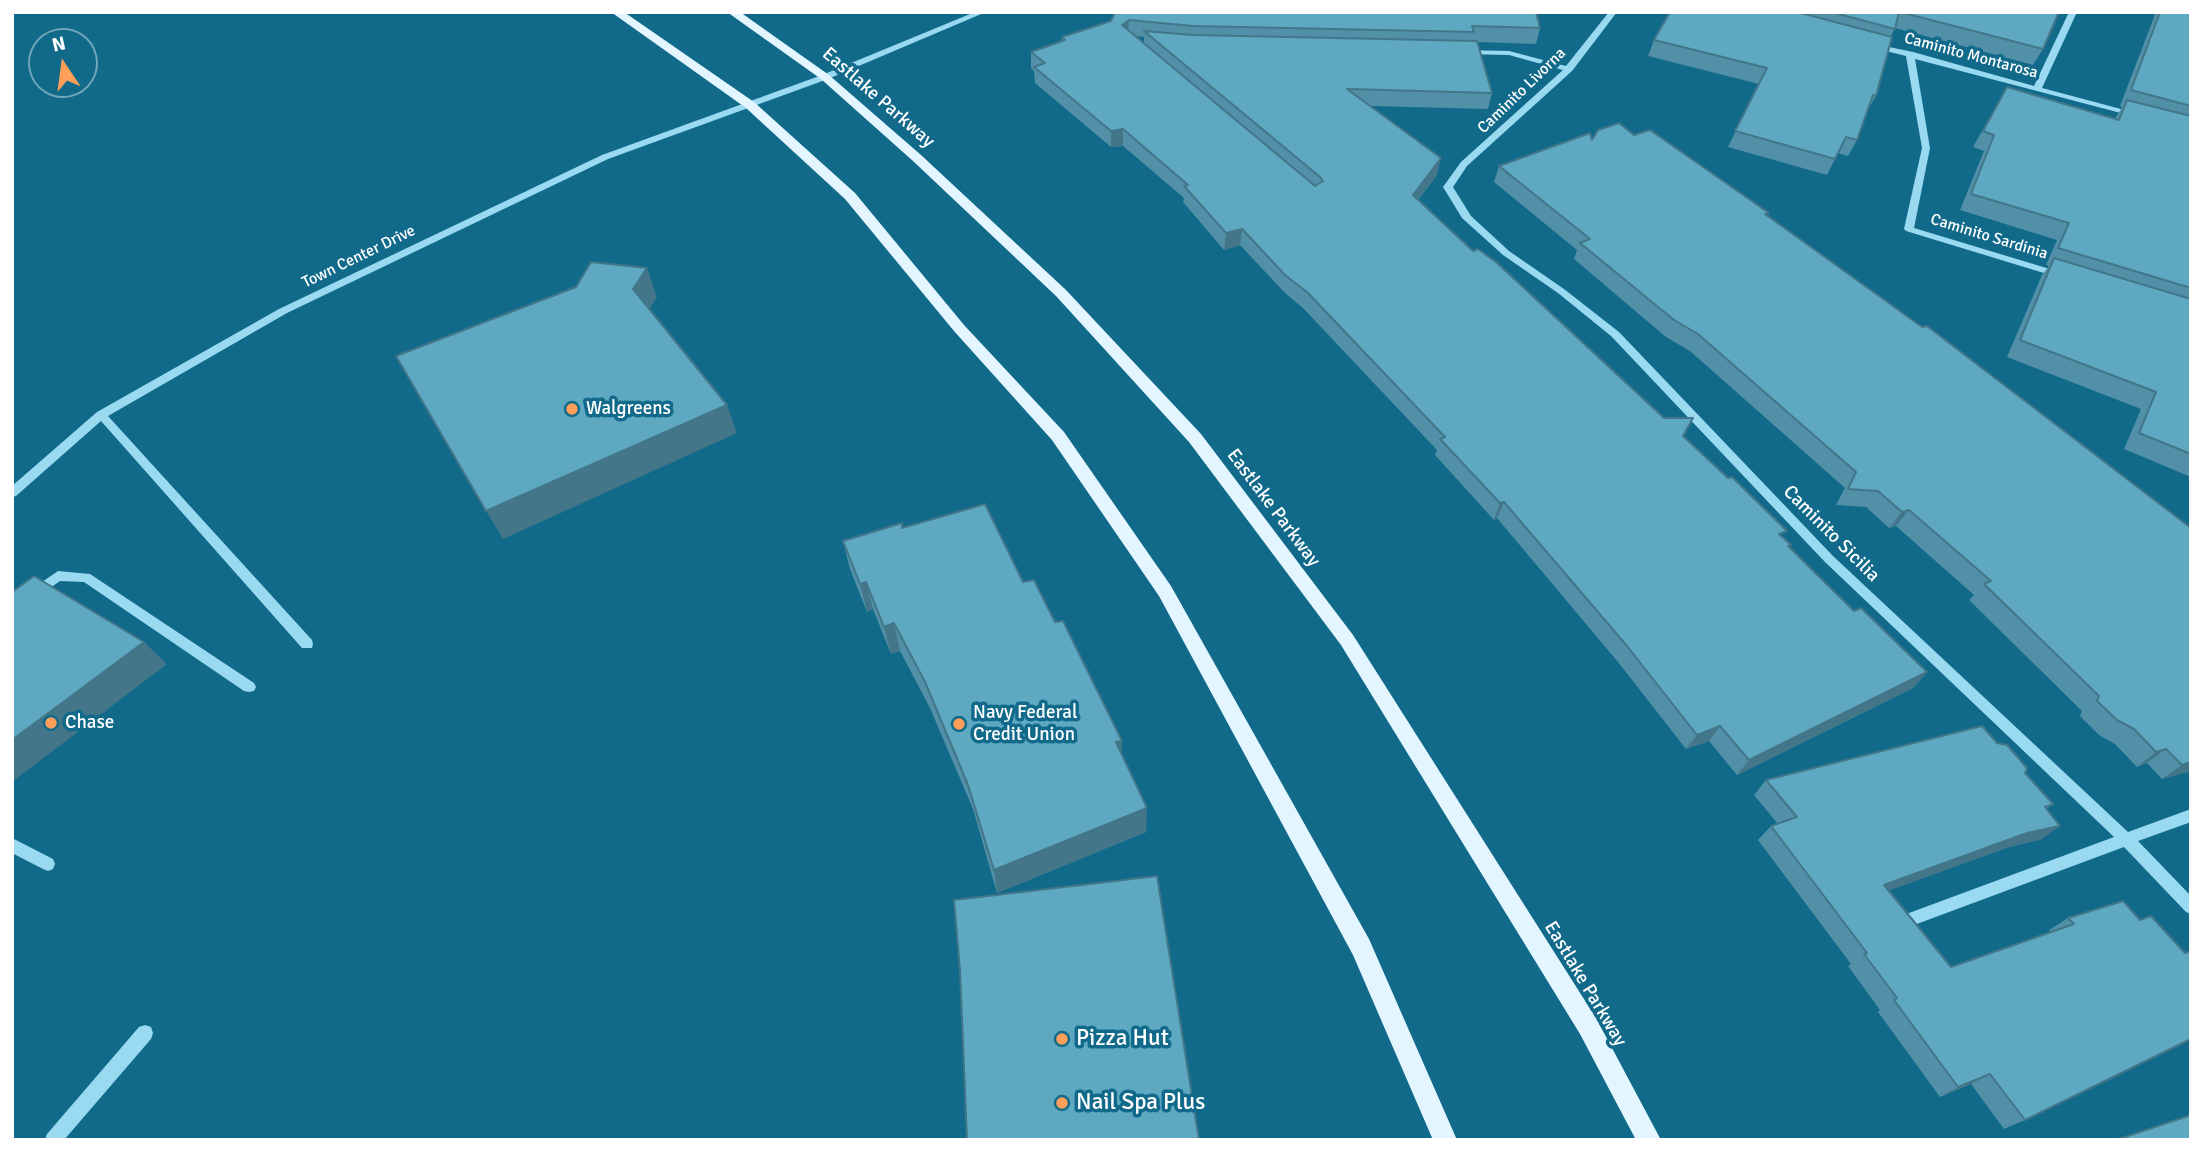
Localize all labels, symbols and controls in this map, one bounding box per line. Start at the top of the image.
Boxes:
north arrow [28,28,98,98]
street label: Caminito Montarosa [1902,29,2040,83]
text: N [50,31,68,58]
street label: Eastlake Parkway [817,43,939,153]
street label: Caminito Livorna [1474,44,1570,138]
street label: Caminito Sardinia [1928,210,2050,264]
street label: Town Center Drive [299,221,419,293]
place label: Walgreens [586,398,671,420]
marker: Walgreens [564,401,580,417]
street label: Eastlake Parkway [1221,445,1325,571]
street label: Caminito Sicilia [1778,481,1884,587]
place label: Navy Federal Credit Union [973,702,1077,746]
place label: Chase [65,712,114,734]
marker: Chase [43,715,59,731]
marker: Navy Federal Credit Union [951,716,967,732]
street label: Eastlake Parkway [1539,917,1631,1051]
place label: Pizza Hut [1076,1025,1169,1053]
marker: Pizza Hut [1054,1031,1070,1047]
place label: Nail Spa Plus [1076,1089,1205,1117]
marker: Nail Spa Plus [1054,1095,1070,1111]

